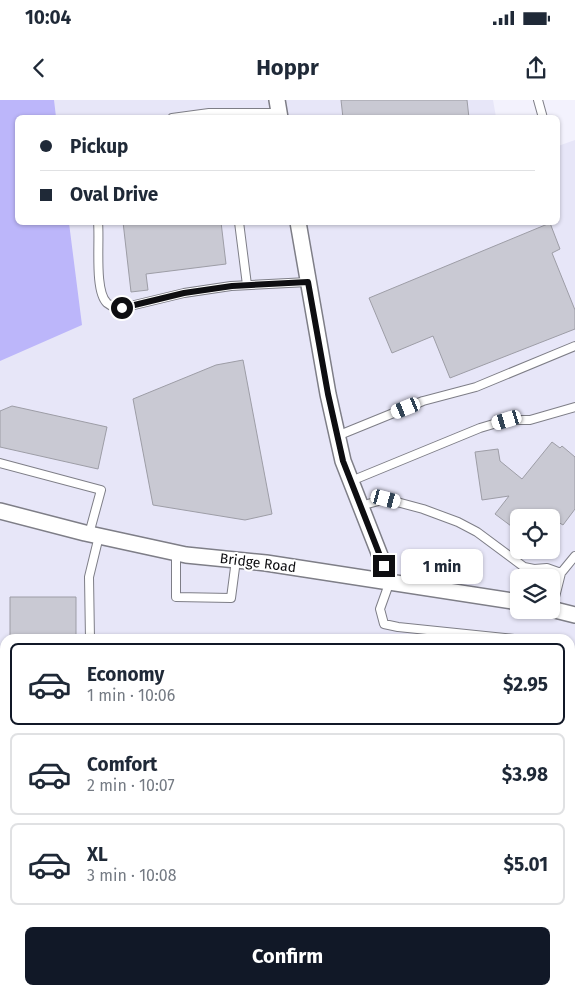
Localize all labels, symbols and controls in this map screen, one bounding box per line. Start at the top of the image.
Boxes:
text: 10:04 [25,6,71,29]
icon: back [25,54,53,82]
text: Hoppr [256,54,319,81]
icon: share [522,54,550,82]
text: Pickup [70,135,128,158]
text: Oval Drive [70,183,158,206]
route start [111,297,133,319]
car [389,395,422,421]
car [490,408,523,432]
car [369,488,402,510]
map controls [510,509,560,619]
button: locate [510,509,560,559]
callout: 1 min [402,548,484,584]
street label: Bridge Road [219,550,297,576]
route end [373,555,395,577]
text: 1 min [423,557,461,576]
button: layers [510,569,560,619]
icon: car [27,662,72,707]
text: Economy [87,663,164,686]
text: $2.95 [503,673,548,696]
text: 1 min · 10:06 [87,686,175,705]
icon: car [27,752,72,797]
text: Comfort [87,753,157,776]
text: $3.98 [502,763,548,786]
text: 2 min · 10:07 [87,776,175,795]
icon: car [27,842,72,887]
text: XL [87,843,108,866]
text: $5.01 [504,853,548,876]
text: 3 min · 10:08 [87,866,177,885]
button: Confirm [25,927,550,985]

